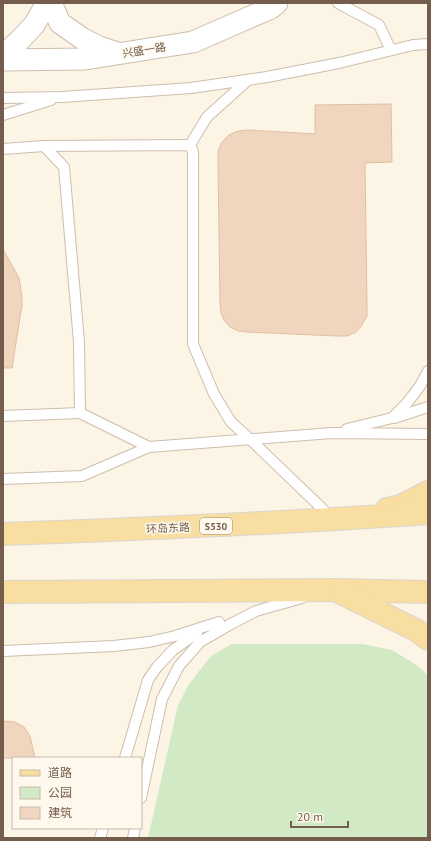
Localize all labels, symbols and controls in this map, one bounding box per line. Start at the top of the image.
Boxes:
street label: 兴盛一路 [121,40,167,60]
road number: S530 [200,518,232,534]
street label: 环岛东路 [146,520,190,536]
legend [12,757,142,829]
text: 道路 [48,765,72,780]
text: 公园 [48,785,72,800]
scale bar [291,803,348,829]
text: 建筑 [48,805,72,820]
text: 20 m [297,809,323,824]

